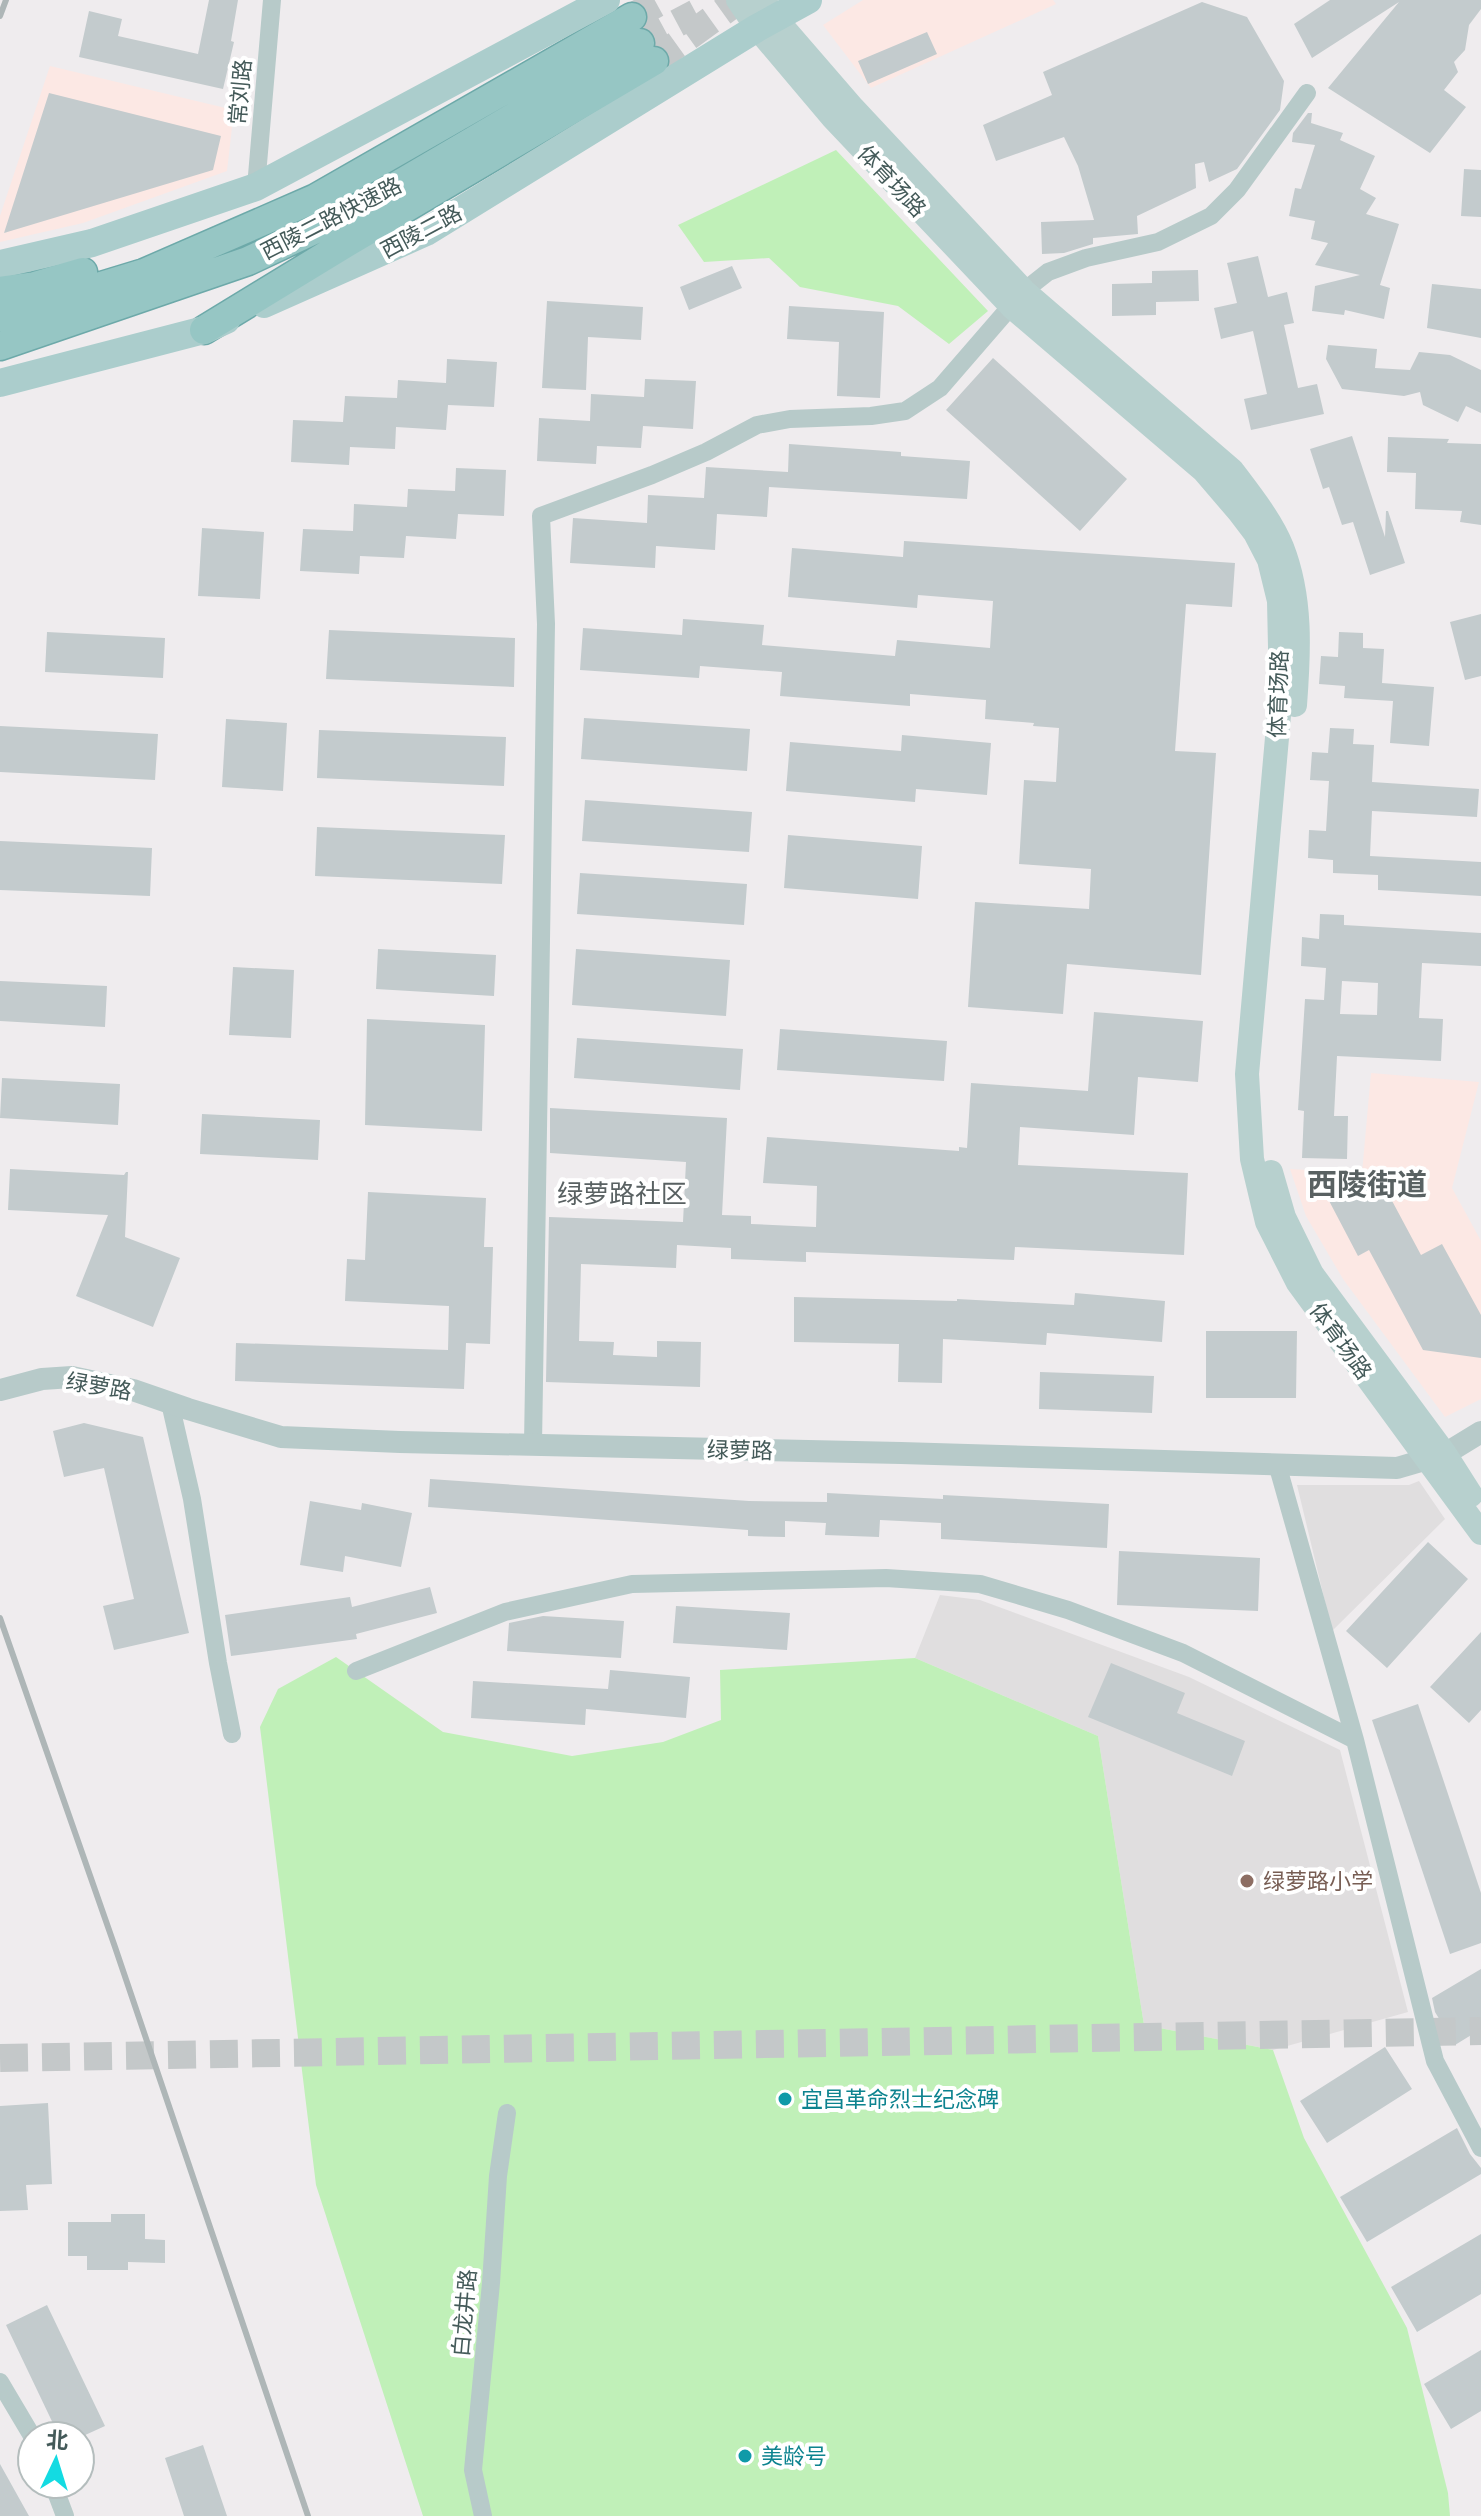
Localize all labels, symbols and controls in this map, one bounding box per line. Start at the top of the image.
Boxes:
street label: 常刘路 [224,58,257,126]
street label: 体育场路 [852,140,932,223]
street label: 西陵二路快速路 [256,171,406,265]
street label: 西陵二路 [376,199,466,264]
street label: 体育场路 [1263,650,1294,738]
district label: 西陵街道 [1307,1167,1427,1204]
district label: 绿萝路社区 [557,1179,687,1211]
street label: 体育场路 [1304,1298,1377,1385]
street label: 绿萝路 [64,1367,134,1406]
street label: 绿萝路 [707,1436,773,1465]
place label: 绿萝路小学 [1263,1868,1373,1895]
marker: 绿萝路小学 [1238,1872,1256,1890]
place label: 宜昌革命烈士纪念碑 [801,2086,999,2113]
marker: 宜昌革命烈士纪念碑 [776,2090,794,2108]
street label: 白龙井路 [447,2268,482,2358]
north arrow [16,2420,96,2500]
text: 北 [45,2426,69,2455]
place label: 美龄号 [761,2443,827,2470]
marker: 美龄号 [736,2447,754,2465]

